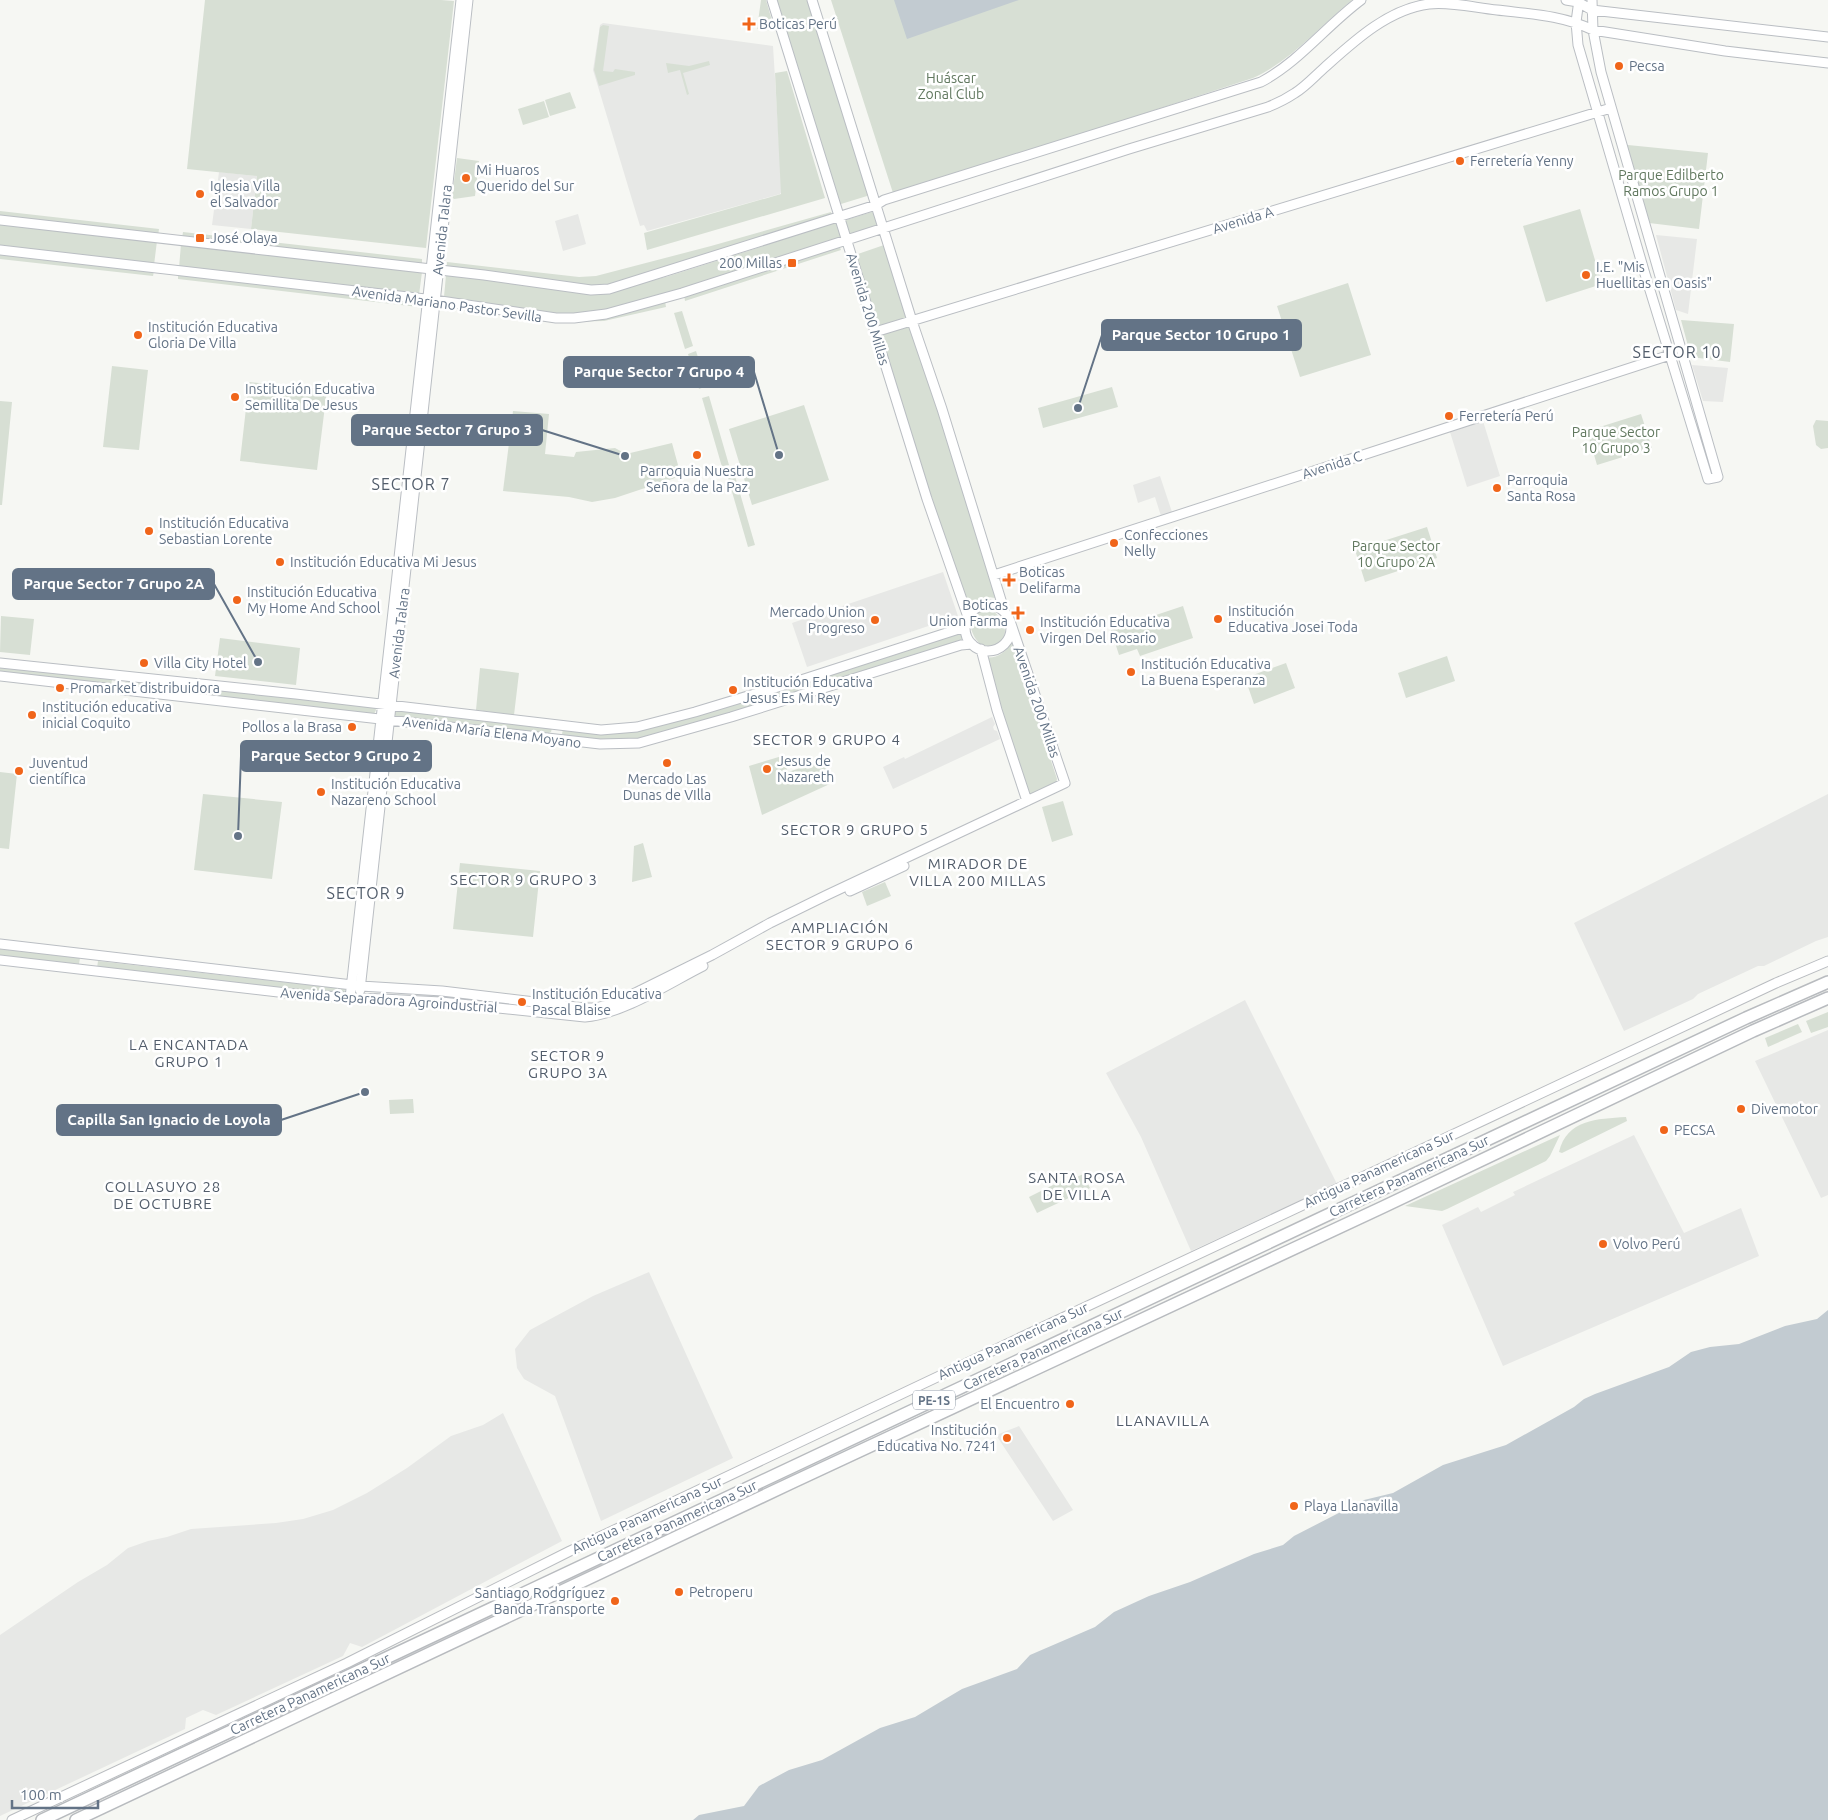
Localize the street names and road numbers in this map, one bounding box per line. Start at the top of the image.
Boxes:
street label: Avenida Talara [429,184,455,276]
street label: Avenida A [1211,203,1275,237]
street label: Avenida 200 Millas [843,251,893,367]
street label: Avenida Mariano Pastor Sevilla [351,283,543,325]
street label: Avenida C [1300,448,1364,482]
street label: Avenida Talara [385,587,413,679]
street label: Avenida 200 Millas [1010,644,1064,760]
street label: Avenida María Elena Moyano [402,713,582,751]
street label: Avenida Separadora Agroindustrial [280,984,499,1016]
street label: Antigua Panamericana Sur [1301,1127,1457,1211]
street label: Carretera Panamericana Sur [1326,1132,1492,1220]
street label: Antigua Panamericana Sur [935,1299,1091,1383]
street label: Carretera Panamericana Sur [960,1305,1126,1393]
road number: PE-1S [913,1390,955,1410]
street label: Antigua Panamericana Sur [569,1473,725,1557]
street label: Carretera Panamericana Sur [594,1477,760,1565]
street label: Carretera Panamericana Sur [227,1650,393,1738]

